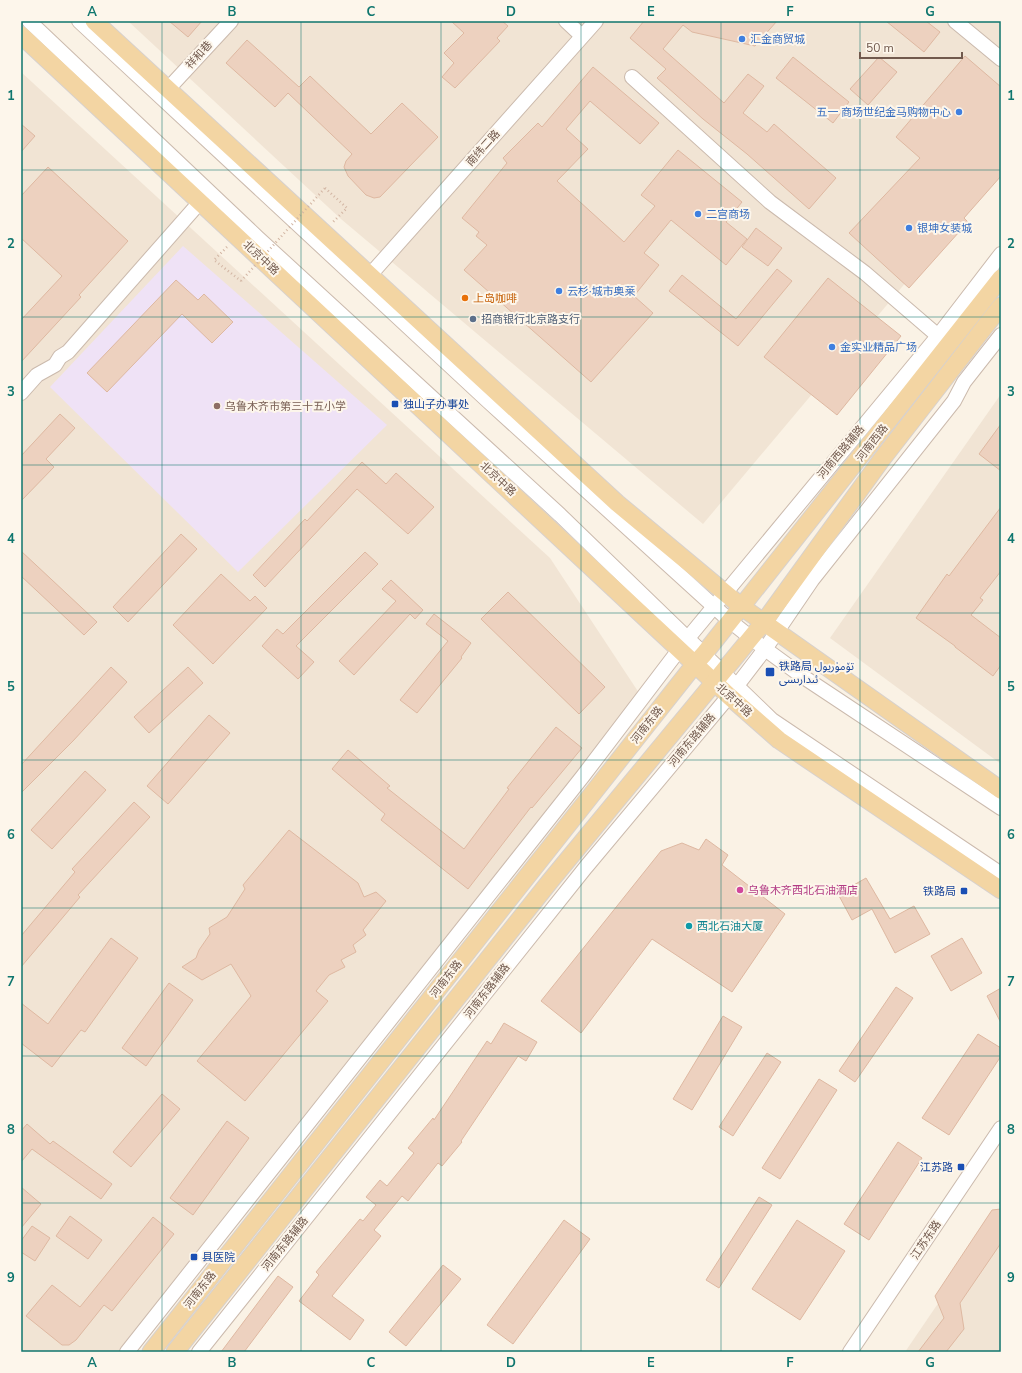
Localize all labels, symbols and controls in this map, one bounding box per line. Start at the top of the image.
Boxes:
text: A [87,3,97,21]
text: B [228,3,237,21]
text: C [367,3,376,21]
text: D [506,3,516,21]
text: E [647,3,655,21]
text: F [786,3,794,21]
text: G [925,3,935,21]
place label: 汇金商贸城 [750,32,805,47]
marker: 汇金商贸城 [737,34,747,44]
scale bar [860,34,962,60]
street label: 祥和巷 [182,38,216,72]
text: 50 m [866,40,894,56]
text: 1 [7,87,15,105]
text: 1 [1007,87,1015,105]
place label: 五一 商场世纪金马购物中心 [816,105,951,120]
marker: 五一 商场世纪金马购物中心 [954,107,964,117]
street label: 南纬二路 [463,127,503,169]
place label: 二宫商场 [706,207,750,222]
marker: 二宫商场 [693,209,703,219]
place label: 银坤女装城 [917,221,972,236]
marker: 银坤女装城 [904,223,914,233]
text: 2 [7,235,15,253]
text: 2 [1007,235,1015,253]
street label: 北京中路 [240,238,282,278]
place label: 云杉·城市奥莱 [567,284,636,299]
marker: 云杉·城市奥莱 [554,286,564,296]
place label: 上岛咖啡 [473,291,517,306]
marker: 上岛咖啡 [460,293,470,303]
place label: 招商银行北京路支行 [481,312,580,327]
marker: 招商银行北京路支行 [468,314,478,324]
place label: 金实业精品广场 [840,340,917,355]
marker: 金实业精品广场 [827,342,837,352]
text: 3 [7,383,15,401]
text: 3 [1007,383,1015,401]
place label: 独山子办事处 [403,397,469,412]
place label: 乌鲁木齐市第三十五小学 [225,399,346,414]
marker: 独山子办事处 [390,399,400,409]
marker: 乌鲁木齐市第三十五小学 [212,401,222,411]
street label: 河南西路 [853,421,891,465]
street label: 河南西路辅路 [814,422,868,482]
street label: 北京中路 [477,459,519,499]
text: 4 [7,530,15,548]
text: 4 [1007,530,1015,548]
place label: 铁路局 تۆمۈريول ئىدارىسى [779,659,854,687]
marker: 铁路局 تۆمۈريول ئىدارىسى [764,666,776,678]
text: 5 [7,678,15,696]
text: 5 [1007,678,1015,696]
street label: 北京中路 [713,680,755,720]
street label: 河南东路 [628,703,666,747]
street label: 河南东路辅路 [665,710,719,770]
text: 6 [7,826,15,844]
text: 6 [1007,826,1015,844]
place label: 乌鲁木齐西北石油酒店 [748,883,858,898]
place label: 铁路局 [923,884,956,899]
marker: 乌鲁木齐西北石油酒店 [735,885,745,895]
marker: 铁路局 [959,886,969,896]
place label: 西北石油大厦 [697,919,763,934]
marker: 西北石油大厦 [684,921,694,931]
street label: 河南东路 [427,957,465,1001]
street label: 河南东路辅路 [461,960,513,1022]
text: 7 [7,973,15,991]
text: 7 [1007,973,1015,991]
text: 8 [7,1121,15,1139]
text: 8 [1007,1121,1015,1139]
place label: 江苏路 [920,1160,953,1175]
marker: 江苏路 [956,1162,966,1172]
street label: 河南东路辅路 [258,1214,312,1274]
street label: 江苏东路 [907,1218,945,1262]
place label: 县医院 [202,1250,235,1265]
marker: 县医院 [189,1252,199,1262]
street label: 河南东路 [181,1268,219,1312]
text: 9 [7,1269,15,1287]
text: 9 [1007,1269,1015,1287]
text: A [87,1354,97,1372]
text: B [228,1354,237,1372]
text: C [367,1354,376,1372]
text: D [506,1354,516,1372]
text: E [647,1354,655,1372]
text: F [786,1354,794,1372]
text: G [925,1354,935,1372]

